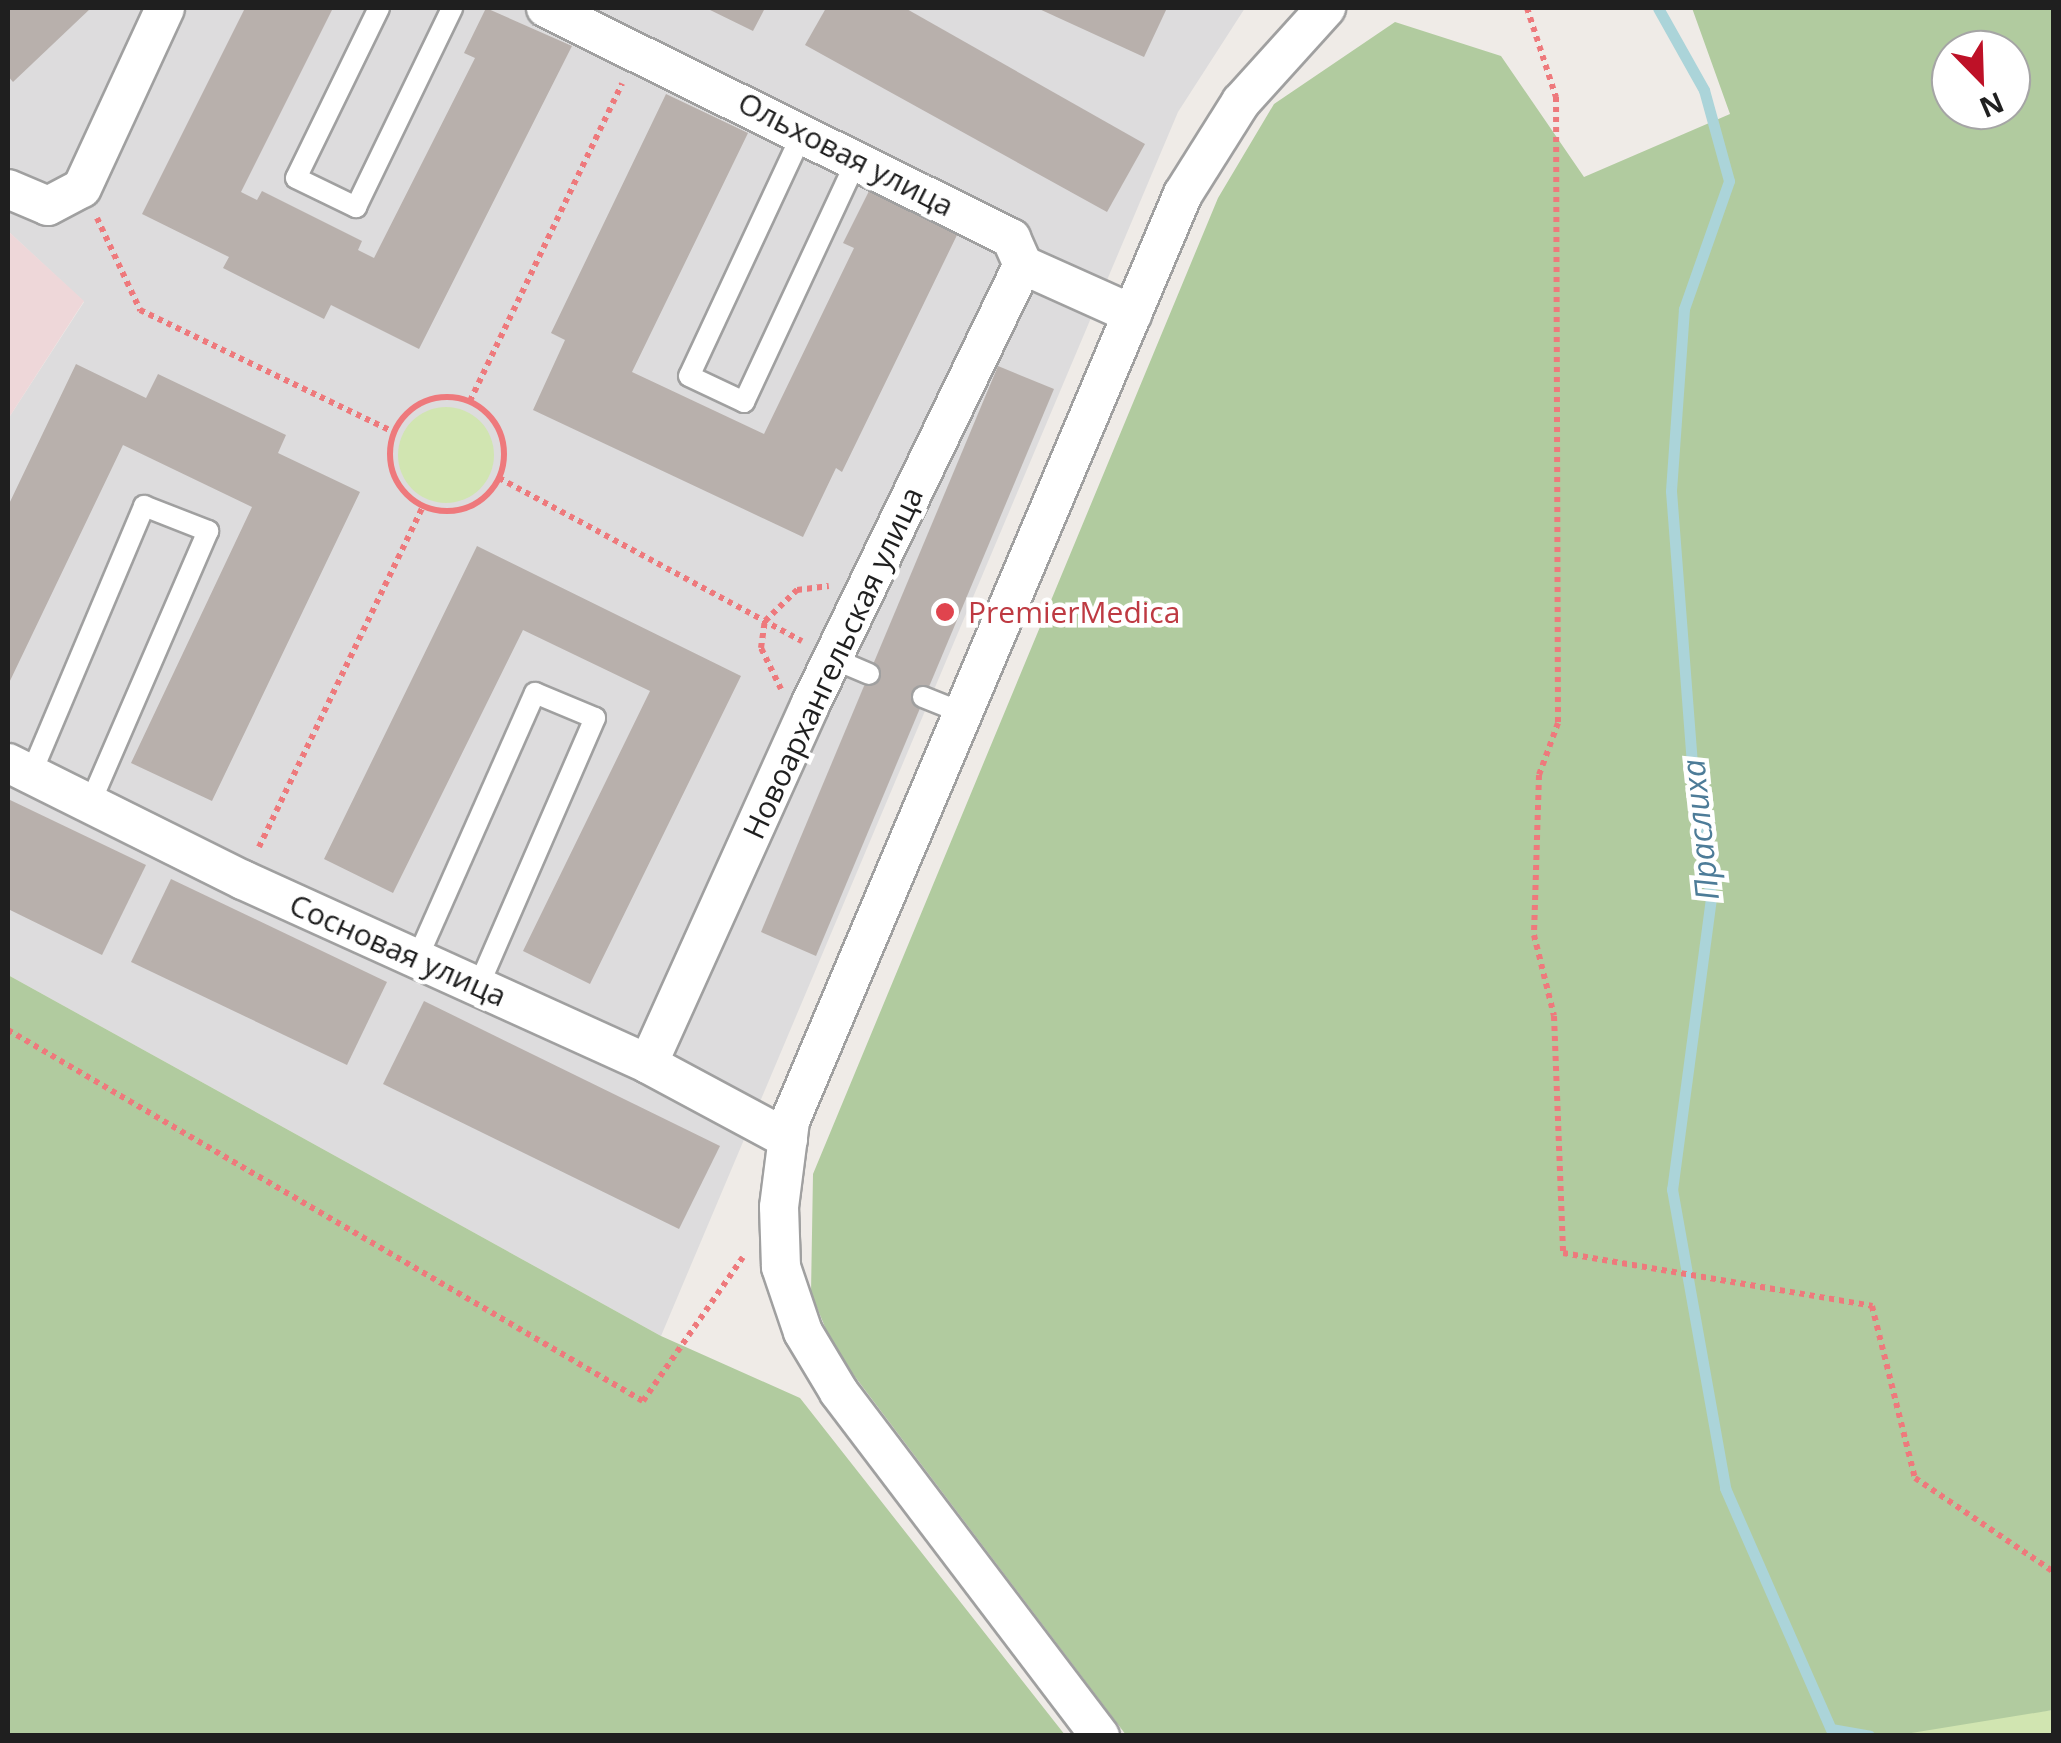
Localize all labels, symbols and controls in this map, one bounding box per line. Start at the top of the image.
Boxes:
north arrow [1931,30,2031,130]
street label: Ольховая улица [732,84,960,224]
text: N [1974,84,2010,128]
street label: Новоархангельская улица [736,481,930,845]
place label: PremierMedica [968,594,1180,630]
marker: PremierMedica [932,599,958,625]
water label: Праслиха [1673,757,1727,903]
street label: Сосновая улица [284,886,512,1014]

